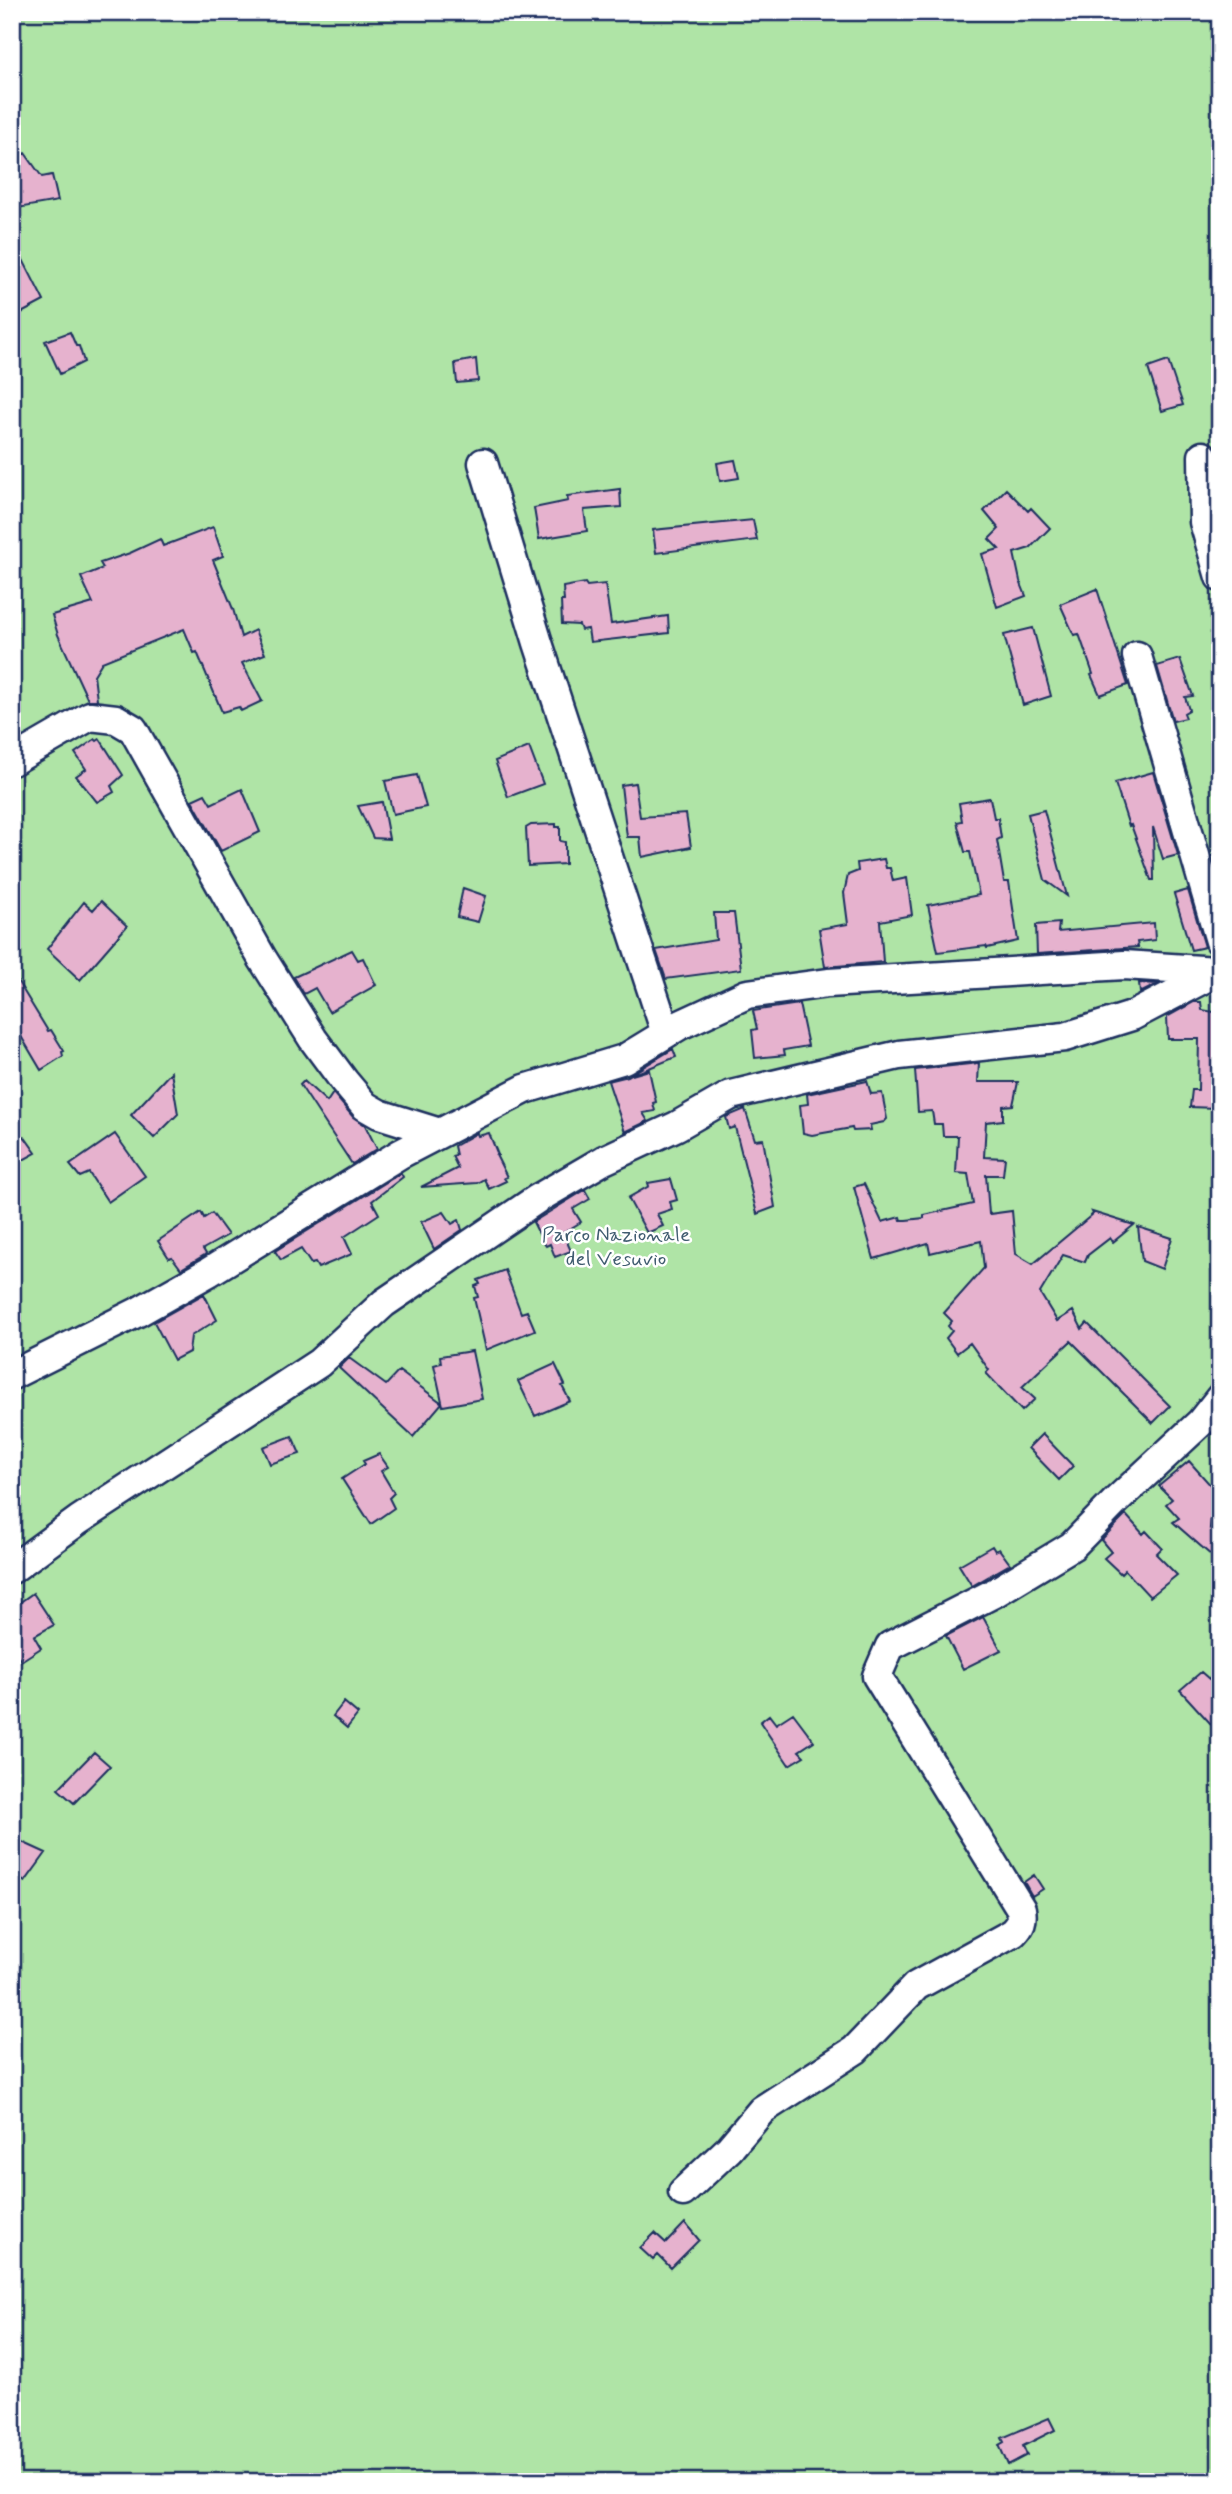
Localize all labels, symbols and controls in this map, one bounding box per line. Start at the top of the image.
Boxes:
park label: Parco Nazionale del Vesuvio [542,1221,690,1273]

